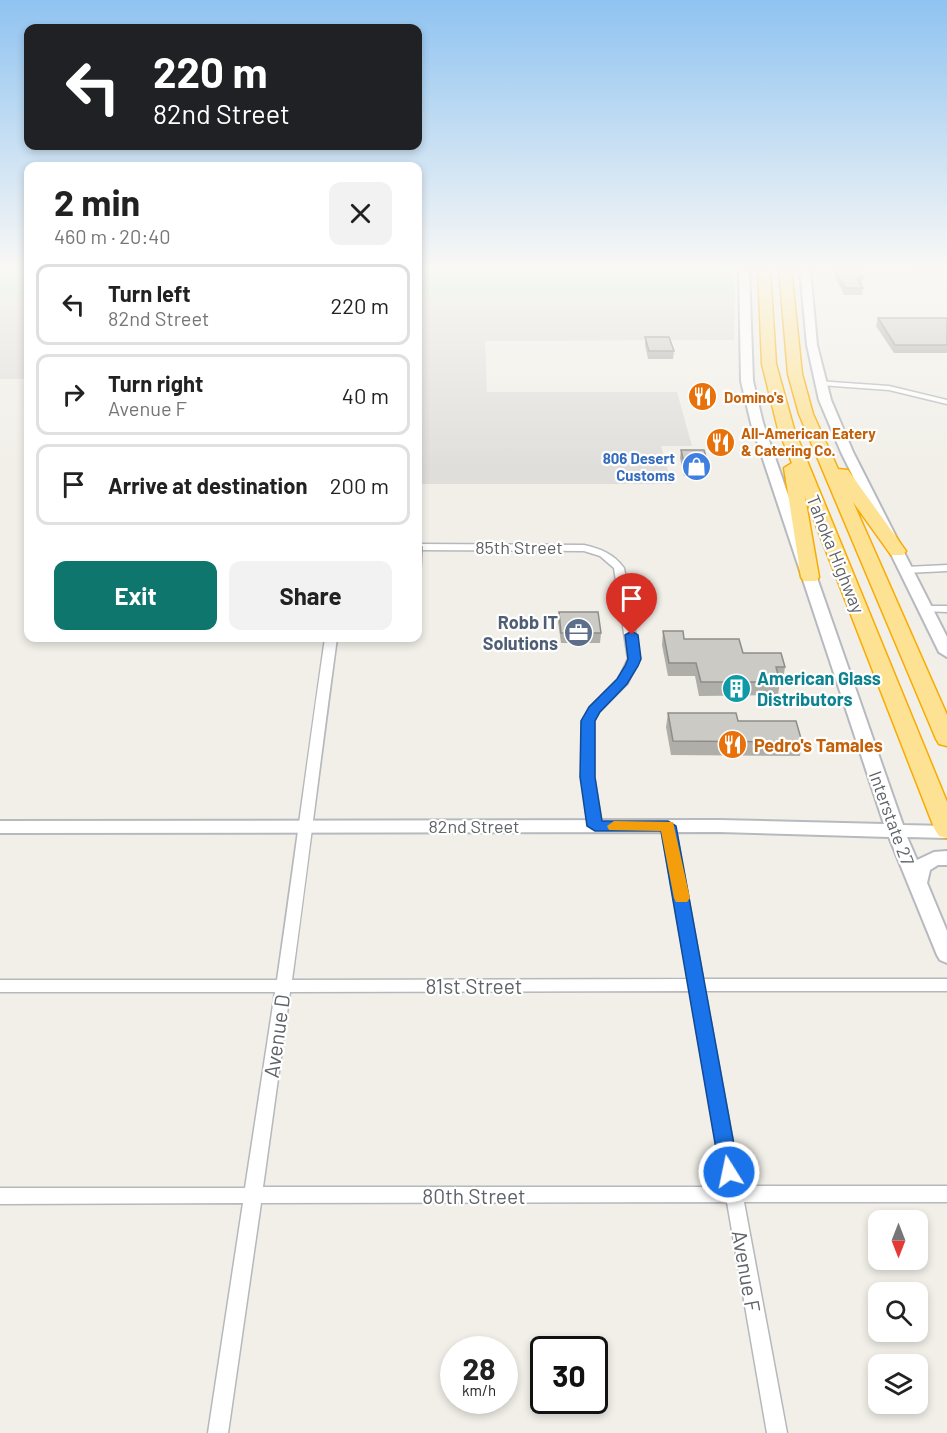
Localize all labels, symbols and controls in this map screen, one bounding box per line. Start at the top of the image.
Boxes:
text: 220 m [153,46,267,96]
icon: left [54,48,132,126]
text: 82nd Street [153,97,290,129]
text: 2 min [54,180,140,223]
button: close [329,182,392,245]
text: 460 m · 20:40 [54,224,170,248]
text: Turn left [108,280,191,306]
icon: left [57,288,90,321]
text: 220 m [330,292,389,318]
text: 82nd Street [108,306,209,330]
text: Turn right [108,370,203,396]
icon: right [57,378,90,411]
restaurant icon: Domino's [687,381,719,413]
text: 40 m [342,382,389,408]
place label: Domino's [724,388,784,406]
text: Avenue F [108,396,187,420]
place label: All-American Eatery & Catering Co. [741,424,876,459]
restaurant icon: All-American Eatery & Catering Co. [704,426,736,458]
place label: 806 Desert Customs [603,449,675,484]
shop icon: 806 Desert Customs [680,451,712,483]
icon: arrive [57,468,90,501]
text: Arrive at destination [108,472,307,498]
text: 200 m [330,472,389,498]
street label: Tahoka Highway [802,492,870,616]
street label: 85th Street [475,536,563,558]
button: Exit [54,561,217,630]
button: Share [229,561,392,630]
pin [606,573,657,635]
icon: arrive [615,582,648,615]
place label: Robb IT Solutions [483,611,558,654]
office icon: Robb IT Solutions [563,616,595,648]
place label: American Glass Distributors [757,667,881,710]
building icon: American Glass Distributors [720,672,752,704]
restaurant icon: Pedro's Tamales [717,729,749,761]
place label: Pedro's Tamales [754,734,883,756]
street label: Interstate 27 [865,768,919,869]
street label: 82nd Street [428,815,520,837]
street label: 81st Street [426,973,522,998]
street label: Avenue D [258,993,294,1079]
position arrow [697,1140,761,1204]
street label: 80th Street [422,1183,526,1208]
north arrow [868,1210,928,1270]
map controls [868,1210,928,1414]
street label: Avenue F [727,1228,767,1314]
button: search [868,1282,928,1342]
speed limit sign: 30 [530,1336,608,1414]
text: 28 [462,1350,496,1386]
button: layers [868,1354,928,1414]
text: km/h [462,1381,496,1399]

